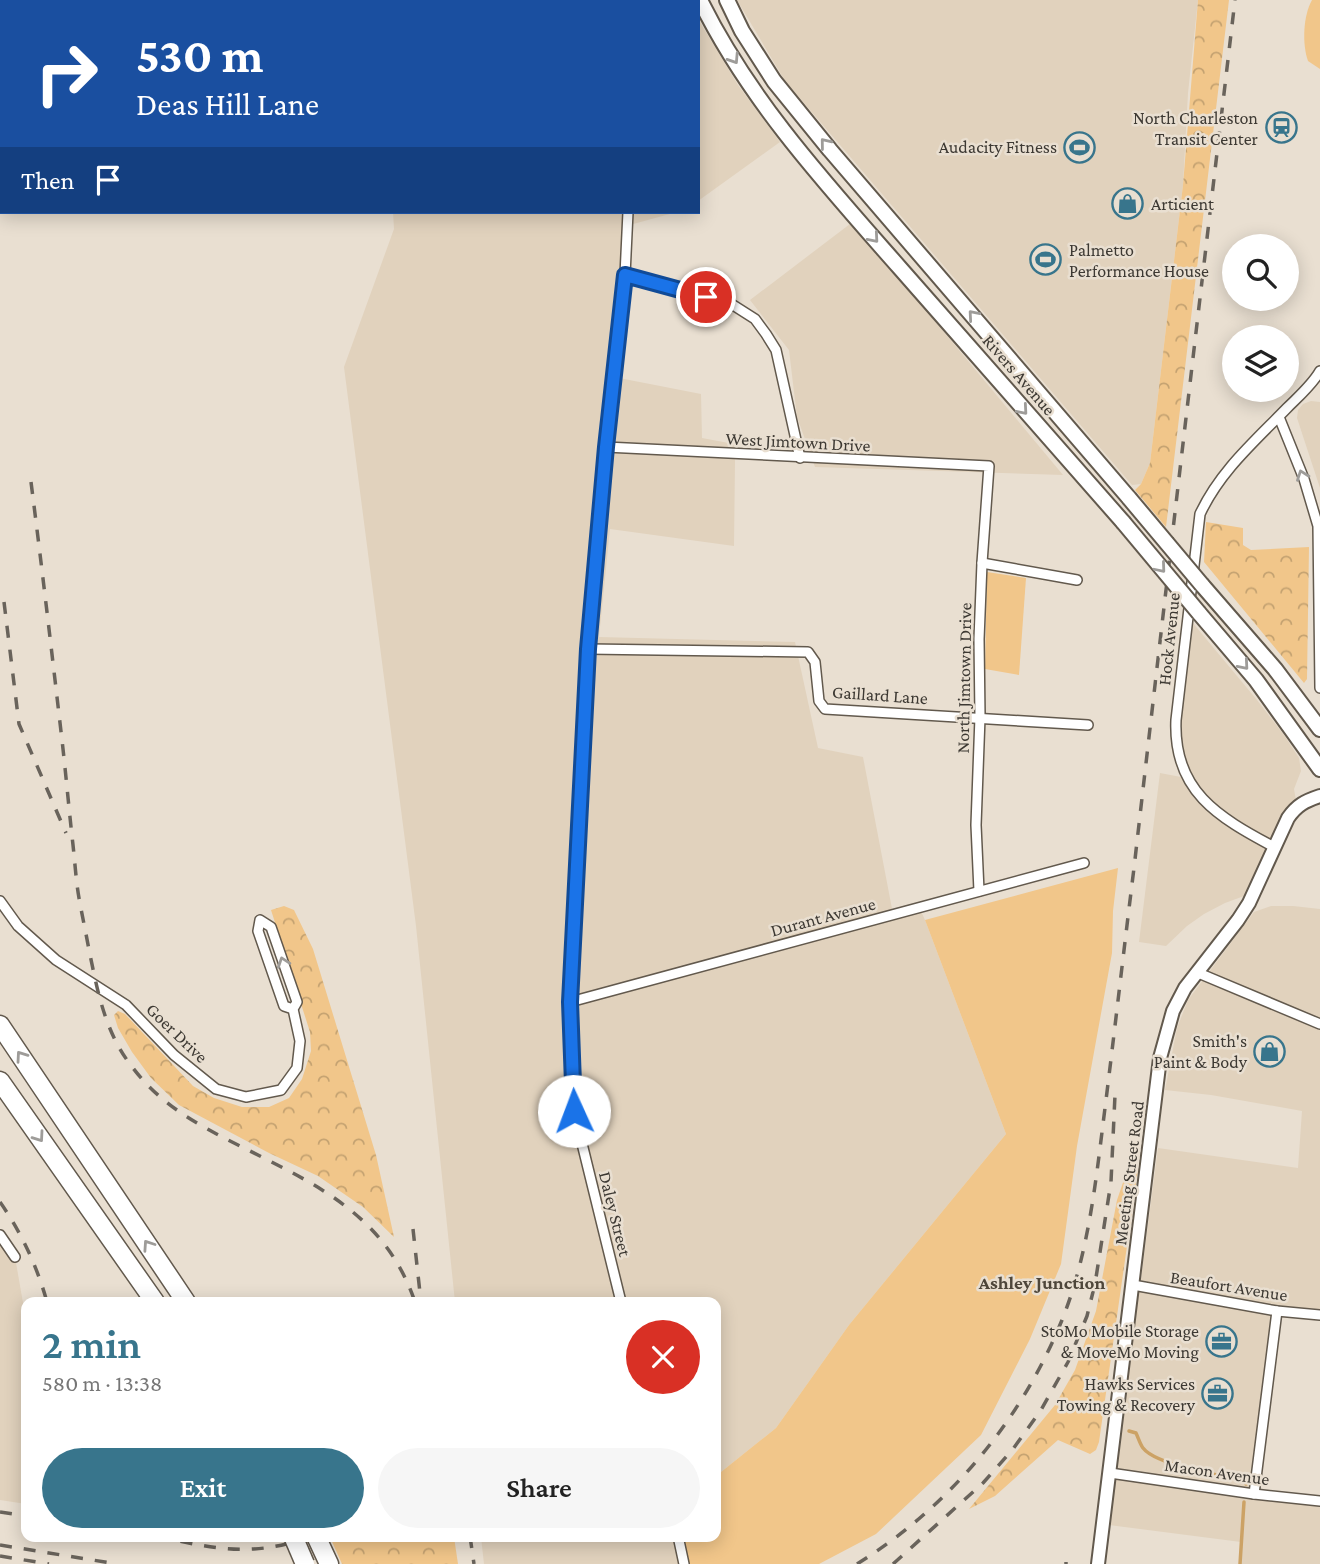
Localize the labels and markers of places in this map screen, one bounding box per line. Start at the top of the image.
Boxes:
place label: North Charleston Transit Center [1133,108,1259,149]
station icon: North Charleston Transit Center [1264,111,1298,145]
sports icon: Audacity Fitness [1063,130,1097,164]
place label: Audacity Fitness [939,137,1057,157]
shop icon: Articient [1111,187,1145,221]
place label: Articient [1151,194,1215,214]
place label: Palmetto Performance House [1069,240,1209,281]
sports icon: Palmetto Performance House [1029,243,1063,277]
pin [676,267,736,327]
place label: Smith's Paint & Body [1154,1031,1248,1072]
shop icon: Smith's Paint & Body [1253,1034,1287,1068]
place label: StoMo Mobile Storage & MoveMo Moving [1041,1321,1199,1362]
office icon: StoMo Mobile Storage & MoveMo Moving [1205,1324,1239,1358]
place label: Hawks Services Towing & Recovery [1057,1374,1196,1415]
office icon: Hawks Services Towing & Recovery [1201,1377,1235,1411]

